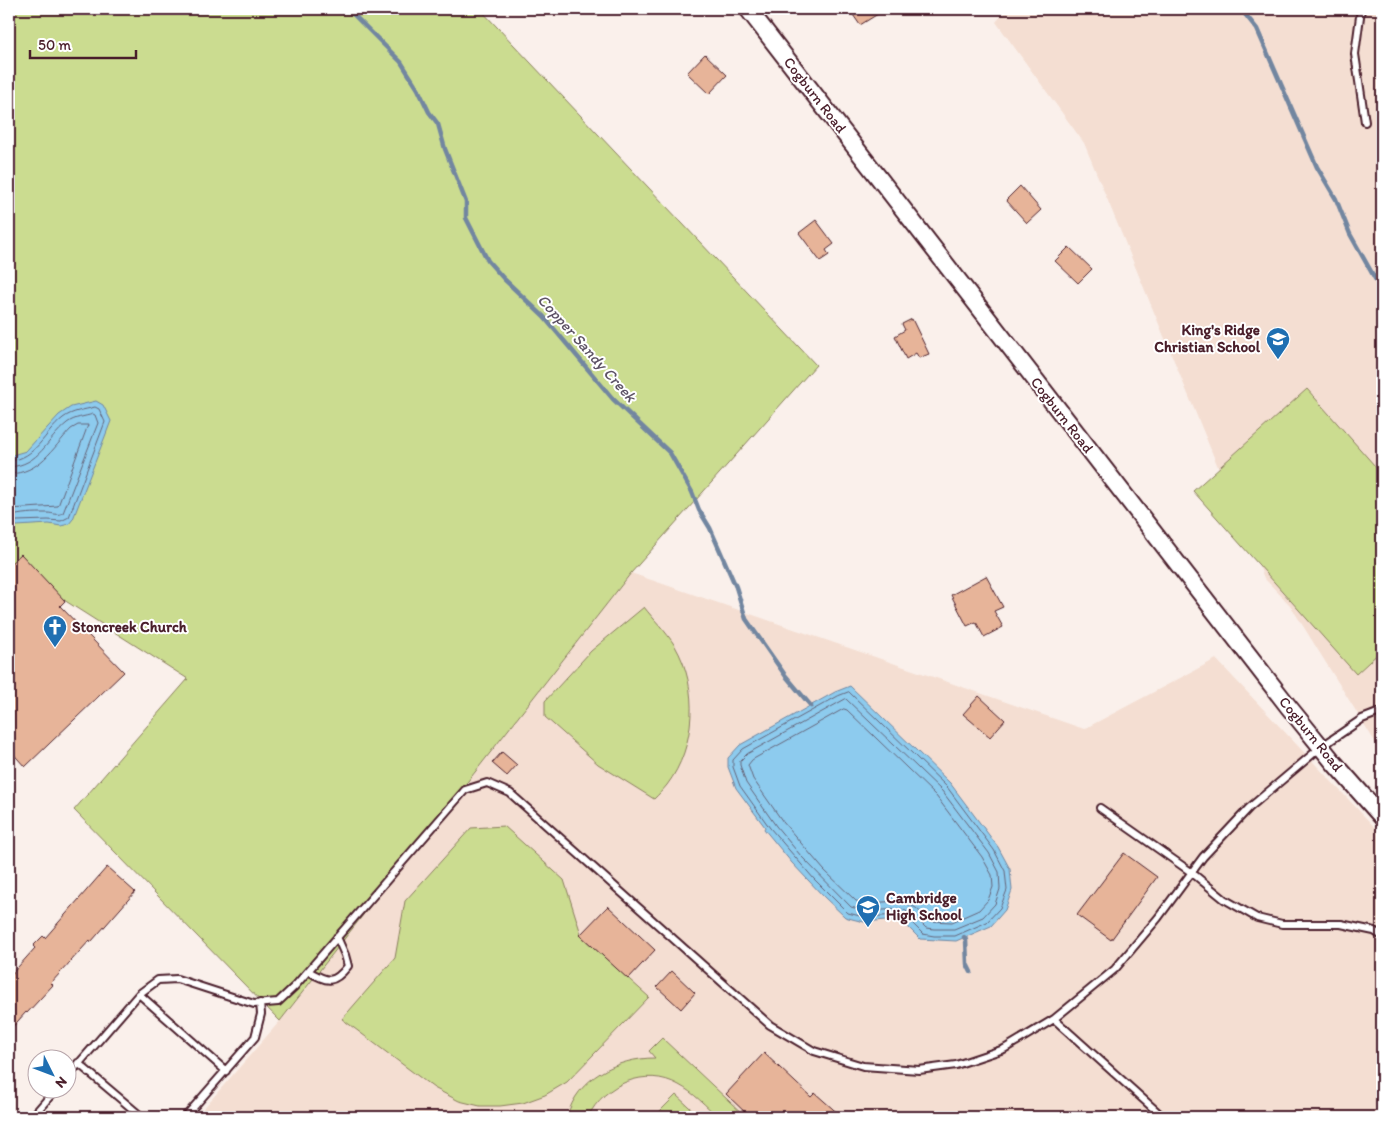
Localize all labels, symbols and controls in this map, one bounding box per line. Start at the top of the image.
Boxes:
scale bar [30,28,136,60]
text: 50 m [38,36,71,54]
street label: Cogburn Road [780,53,850,137]
water label: Copper Sandy Creek [534,290,641,406]
place label: King's Ridge Christian School [1154,321,1261,356]
school or university icon: King's Ridge Christian School [1265,326,1291,360]
street label: Cogburn Road [1027,373,1097,457]
church icon: Stoncreek Church [42,614,68,648]
place label: Stoncreek Church [72,618,188,636]
street label: Cogburn Road [1275,693,1347,775]
place label: Cambridge High School [886,889,963,925]
school or university icon: Cambridge High School [855,894,881,928]
north arrow [28,1048,78,1098]
text: N [52,1073,71,1092]

